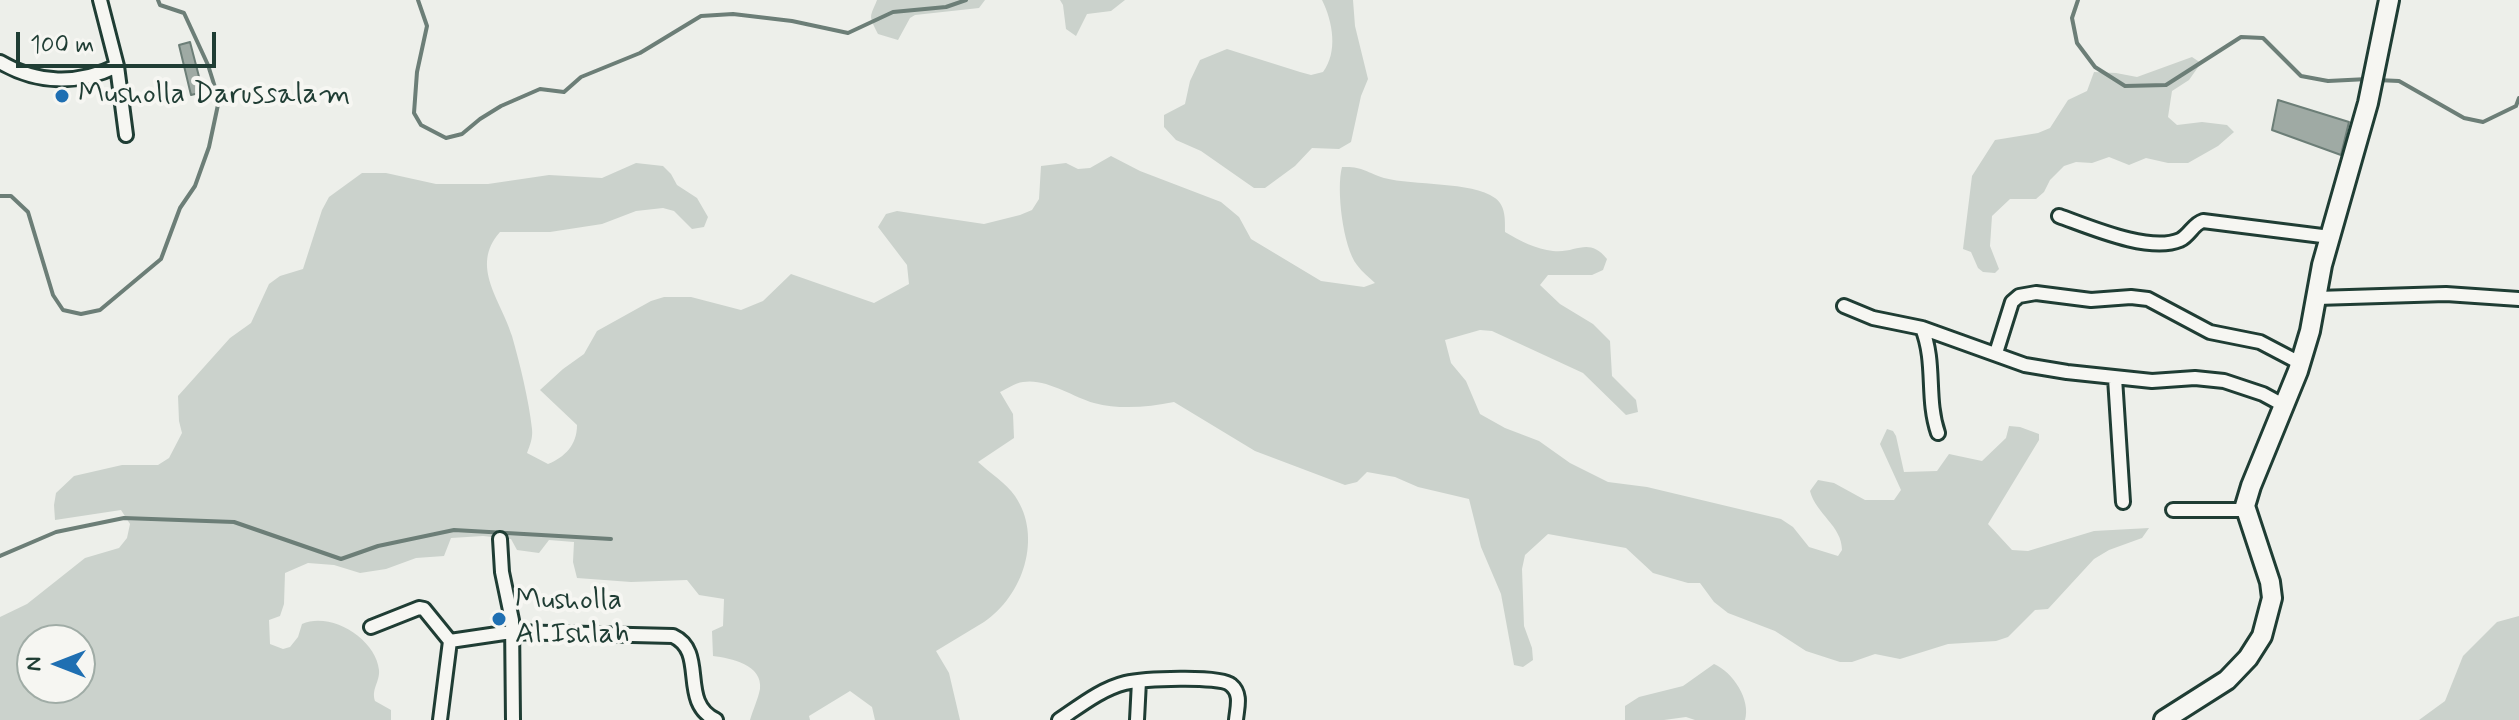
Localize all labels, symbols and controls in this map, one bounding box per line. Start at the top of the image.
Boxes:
scale bar [20,16,220,66]
text: 100 m [30,30,94,61]
place label: Musholla Darussalam [78,78,350,114]
marker: Musholla Darussalam [53,87,71,105]
place label: Musholla Al Ishlah [515,584,630,654]
marker: Musholla Al Ishlah [490,610,508,628]
north arrow [16,624,96,704]
text: N [20,657,48,671]

